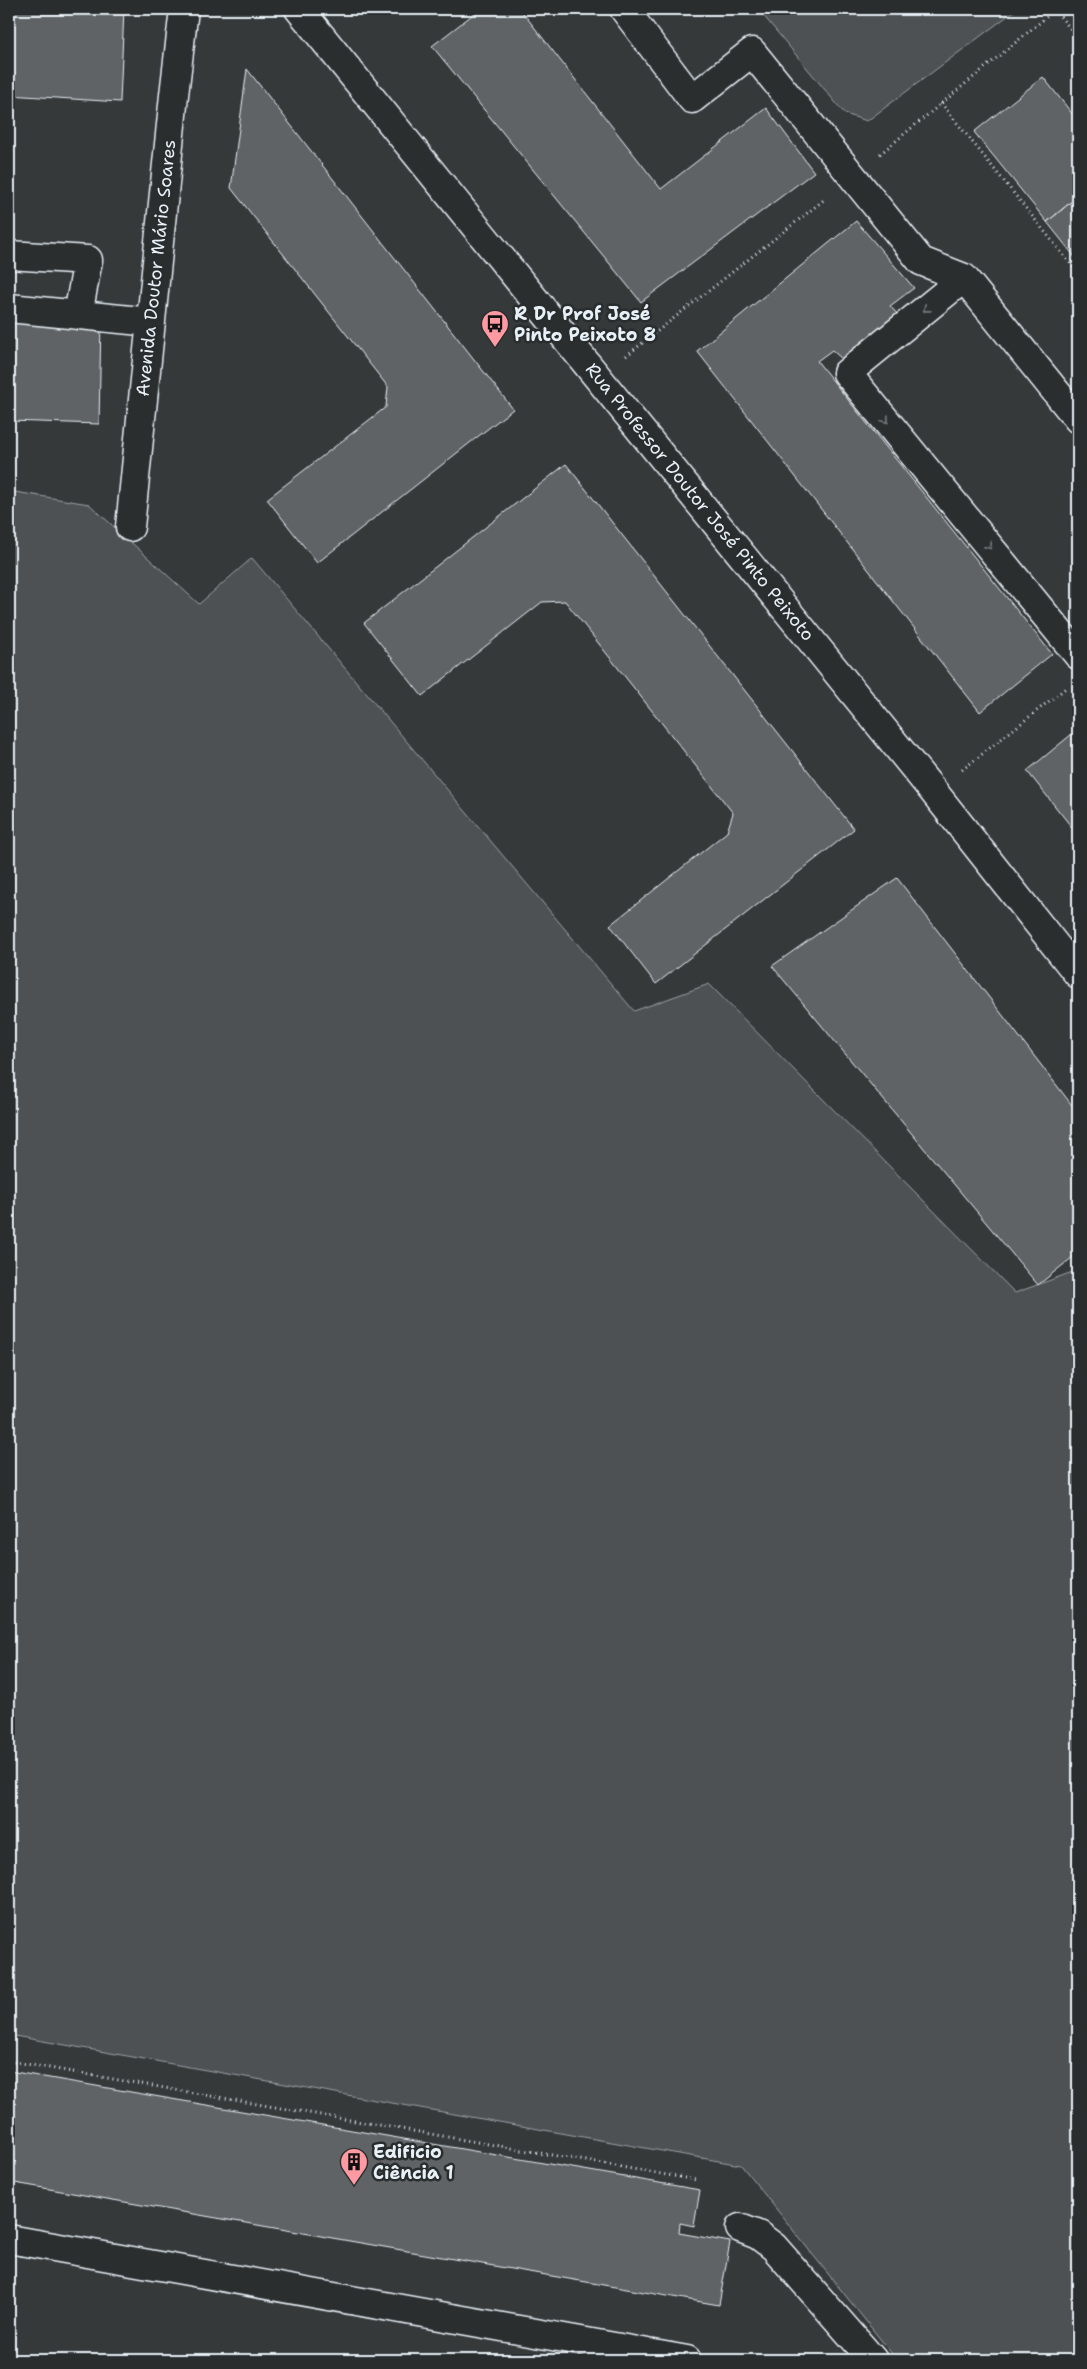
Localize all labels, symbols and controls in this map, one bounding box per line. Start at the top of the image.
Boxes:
street label: Avenida Doutor Mário Soares [131,138,181,398]
place label: R Dr Prof José Pinto Peixoto 8 [514,302,656,347]
one-way arrow [923,303,932,312]
bus stop icon: R Dr Prof José Pinto Peixoto 8 [480,309,510,348]
street label: Rua Professor Doutor José Pinto Peixoto [580,358,820,646]
one-way arrow [880,414,888,423]
one-way arrow [983,540,992,549]
place label: Edificio Ciência 1 [373,2140,454,2185]
building icon: Edificio Ciência 1 [339,2147,369,2186]

